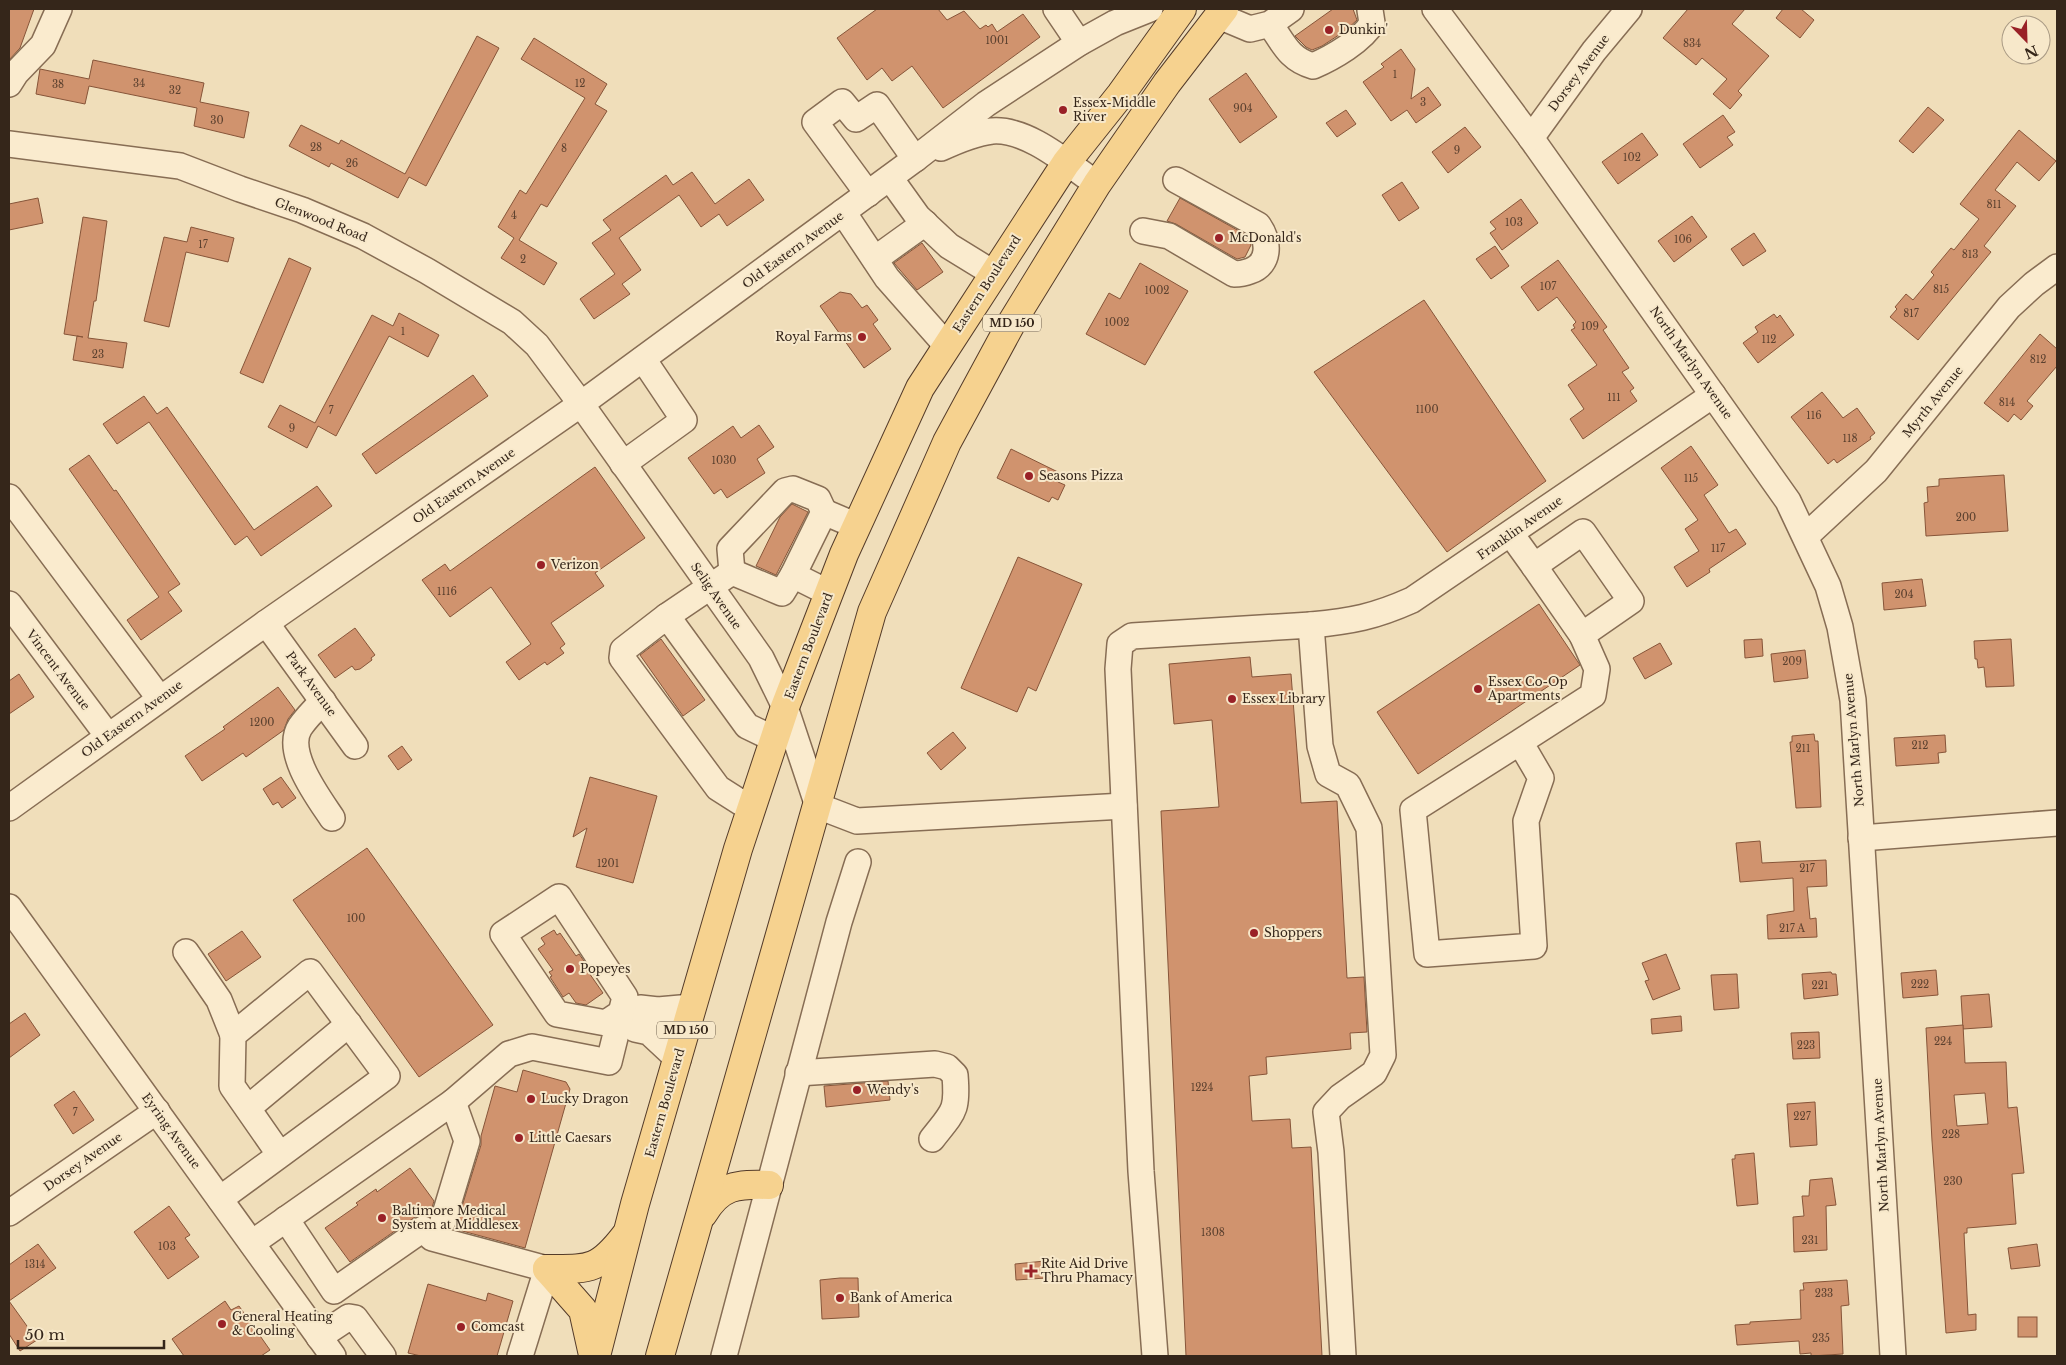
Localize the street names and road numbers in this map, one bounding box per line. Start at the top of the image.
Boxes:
street label: Dorsey Avenue [1545,31,1612,114]
street label: Glenwood Road [273,194,370,245]
street label: Old Eastern Avenue [739,208,846,291]
street label: Eastern Boulevard [950,232,1024,335]
street label: North Marlyn Avenue [1647,303,1736,422]
road number: MD 150 [983,314,1041,332]
street label: Myrth Avenue [1899,363,1966,440]
street label: Old Eastern Avenue [410,445,518,527]
street label: Franklin Avenue [1474,492,1565,563]
street label: Selig Avenue [688,559,745,632]
street label: Eastern Boulevard [781,590,836,701]
street label: Vincent Avenue [23,626,93,713]
street label: Park Avenue [283,648,340,719]
street label: North Marlyn Avenue [1840,672,1867,808]
street label: Old Eastern Avenue [78,677,185,760]
road number: MD 150 [657,1022,715,1038]
street label: Eastern Boulevard [642,1047,687,1159]
street label: North Marlyn Avenue [1869,1078,1892,1212]
street label: Eyring Avenue [139,1090,204,1172]
street label: Dorsey Avenue [41,1129,125,1194]

